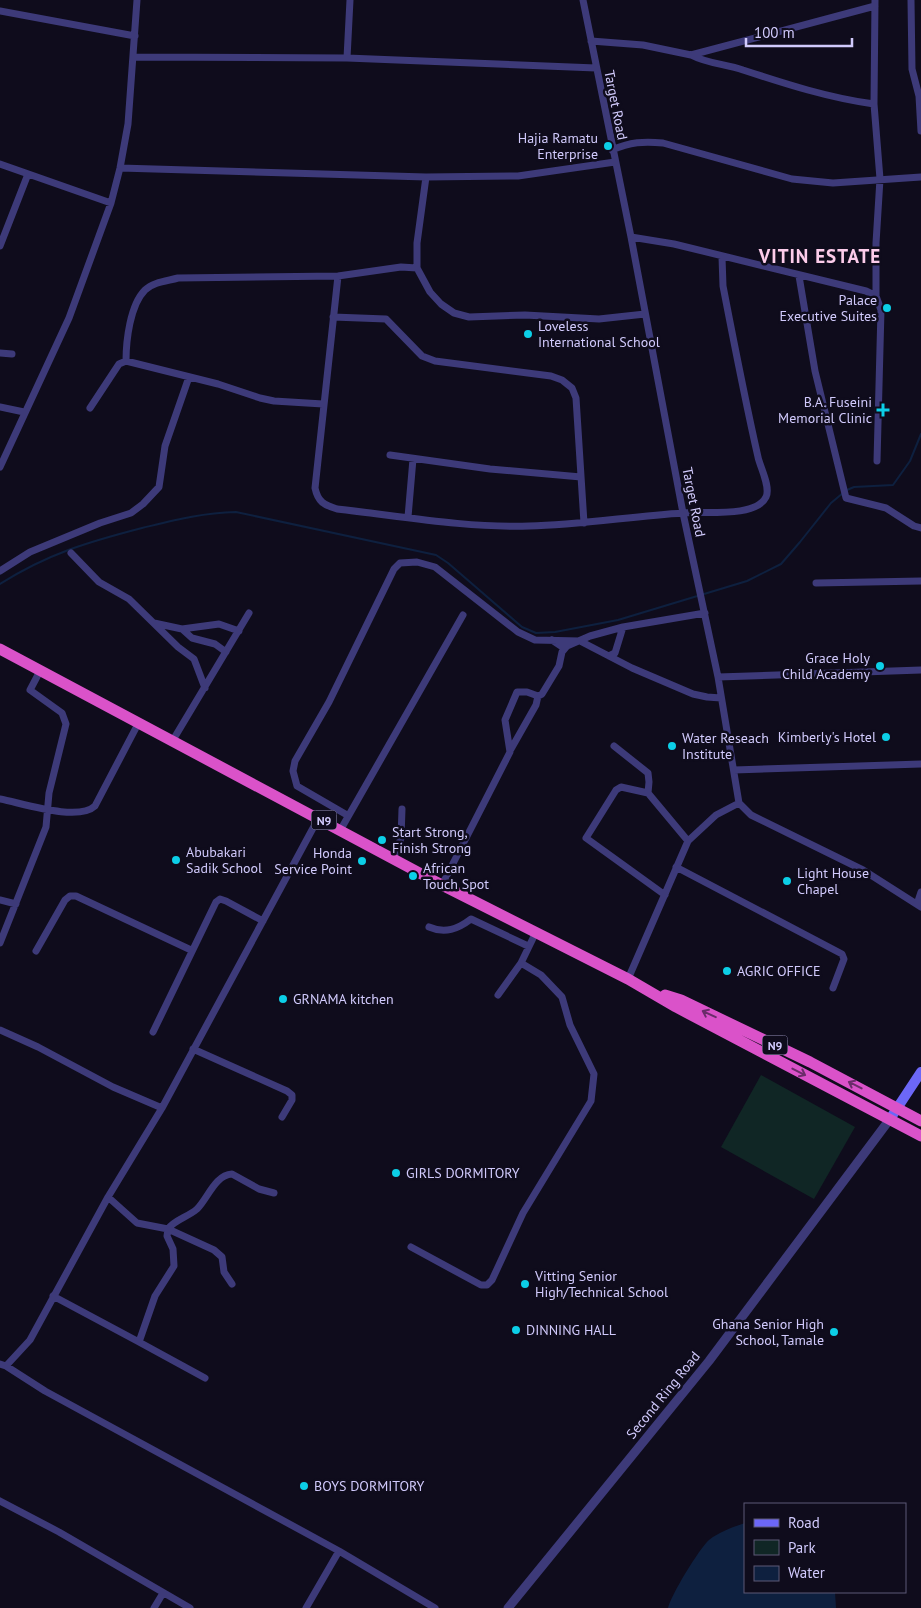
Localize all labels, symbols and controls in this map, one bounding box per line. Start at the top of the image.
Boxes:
scale bar [746,15,852,47]
text: 100 m [754,23,795,42]
street label: Target Road [600,69,632,141]
place label: Hajia Ramatu Enterprise [518,129,598,163]
marker: Hajia Ramatu Enterprise [602,140,614,152]
district label: VITIN ESTATE [758,244,881,268]
place label: Palace Executive Suites [780,291,877,325]
marker: Palace Executive Suites [881,302,893,314]
place label: Loveless International School [538,317,660,351]
marker: Loveless International School [522,328,534,340]
place label: B.A. Fuseini Memorial Clinic [778,393,872,427]
marker: B.A. Fuseini Memorial Clinic [876,403,890,417]
street label: Target Road [678,466,710,538]
place label: Grace Holy Child Academy [782,649,870,683]
marker: Grace Holy Child Academy [874,660,886,672]
place label: Kimberly's Hotel [778,728,876,746]
place label: Water Reseach Institute [682,729,769,763]
marker: Kimberly's Hotel [880,731,892,743]
marker: Water Reseach Institute [666,740,678,752]
road number: N9 [312,810,336,830]
place label: Start Strong, Finish Strong [392,823,471,857]
marker: Start Strong, Finish Strong [376,834,388,846]
place label: Abubakari Sadik School [186,843,262,877]
place label: Honda Service Point [274,844,352,878]
marker: Abubakari Sadik School [170,854,182,866]
marker: Honda Service Point [356,855,368,867]
place label: African Touch Spot [423,859,489,893]
place label: Light House Chapel [797,864,869,898]
marker: African Touch Spot [407,870,419,882]
marker: Light House Chapel [781,875,793,887]
place label: AGRIC OFFICE [737,962,821,980]
marker: AGRIC OFFICE [721,965,733,977]
place label: GRNAMA kitchen [293,990,394,1008]
marker: GRNAMA kitchen [277,993,289,1005]
one-way arrow [702,1008,717,1018]
road number: N9 [762,1036,788,1054]
one-way arrow [791,1068,806,1077]
one-way arrow [848,1080,863,1089]
place label: GIRLS DORMITORY [406,1164,520,1182]
marker: GIRLS DORMITORY [390,1167,402,1179]
place label: Vitting Senior High/Technical School [534,1267,668,1301]
marker: Vitting Senior High/Technical School [519,1278,531,1290]
place label: Ghana Senior High School, Tamale [712,1315,824,1349]
place label: DINNING HALL [526,1321,616,1339]
marker: DINNING HALL [510,1324,522,1336]
marker: Ghana Senior High School, Tamale [828,1326,840,1338]
street label: Second Ring Road [622,1348,704,1442]
place label: BOYS DORMITORY [314,1477,425,1495]
marker: BOYS DORMITORY [298,1480,310,1492]
legend [744,1503,906,1593]
text: Road [788,1513,820,1532]
text: Park [788,1538,816,1557]
text: Water [788,1563,825,1582]

